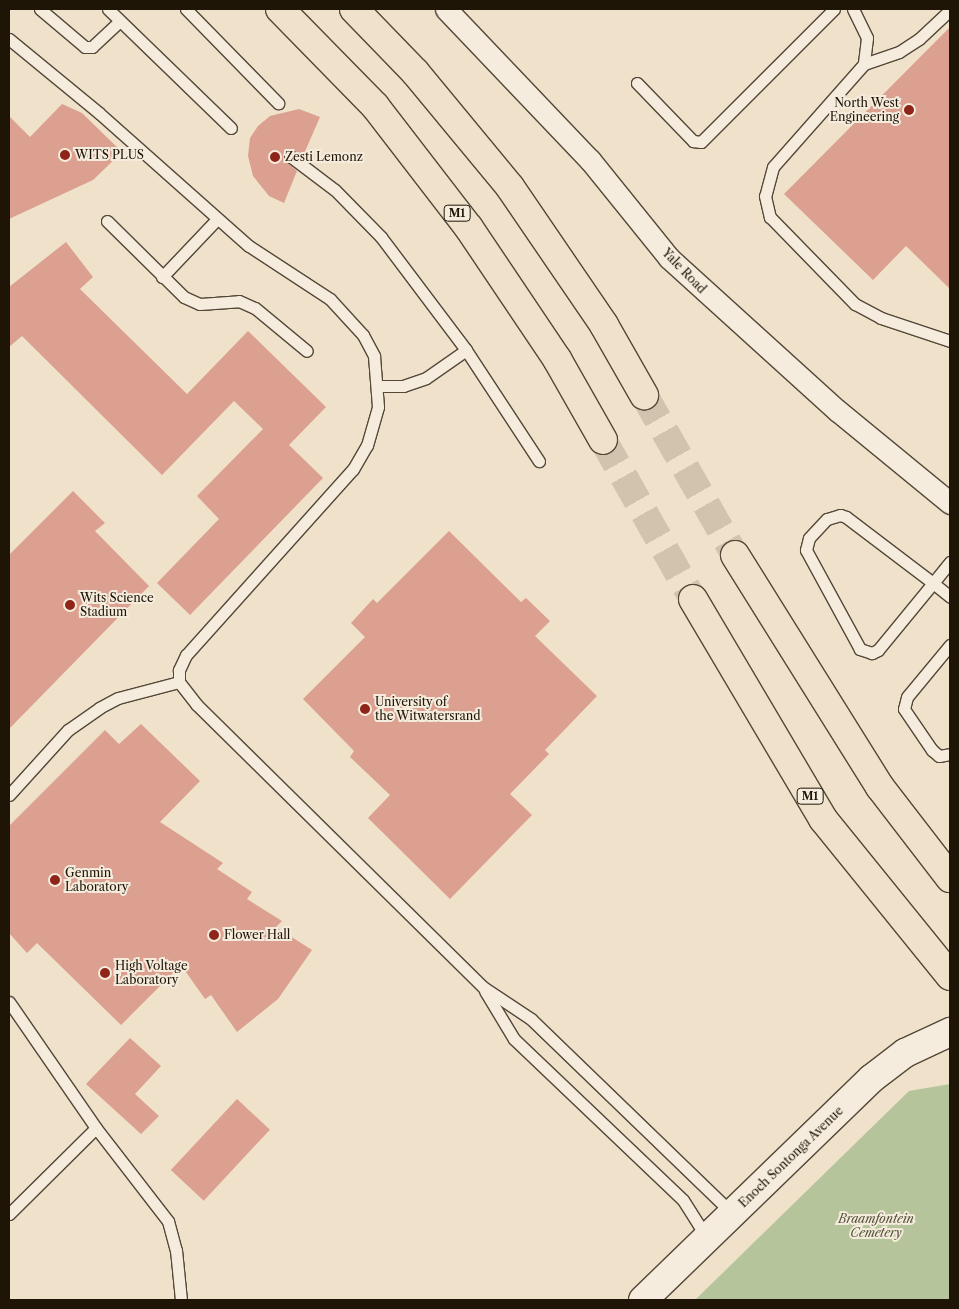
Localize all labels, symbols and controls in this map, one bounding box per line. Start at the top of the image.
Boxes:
place label: North West Engineering [830,96,899,124]
marker: North West Engineering [903,104,915,116]
place label: WITS PLUS [75,148,144,162]
marker: WITS PLUS [59,149,71,161]
place label: Zesti Lemonz [285,150,363,164]
marker: Zesti Lemonz [269,151,281,163]
road number: M1 [443,204,471,222]
street label: Yale Road [659,246,709,296]
place label: Wits Science Stadium [80,591,154,619]
marker: Wits Science Stadium [64,599,76,611]
place label: University of the Witwatersrand [375,695,481,723]
marker: University of the Witwatersrand [359,703,371,715]
road number: M1 [796,788,824,804]
place label: Genmin Laboratory [65,866,128,894]
marker: Genmin Laboratory [49,874,61,886]
place label: Flower Hall [224,928,291,942]
marker: Flower Hall [208,929,220,941]
place label: High Voltage Laboratory [115,959,188,987]
marker: High Voltage Laboratory [99,967,111,979]
street label: Enoch Sontonga Avenue [736,1103,846,1211]
park label: Braamfontein Cemetery [838,1212,914,1240]

